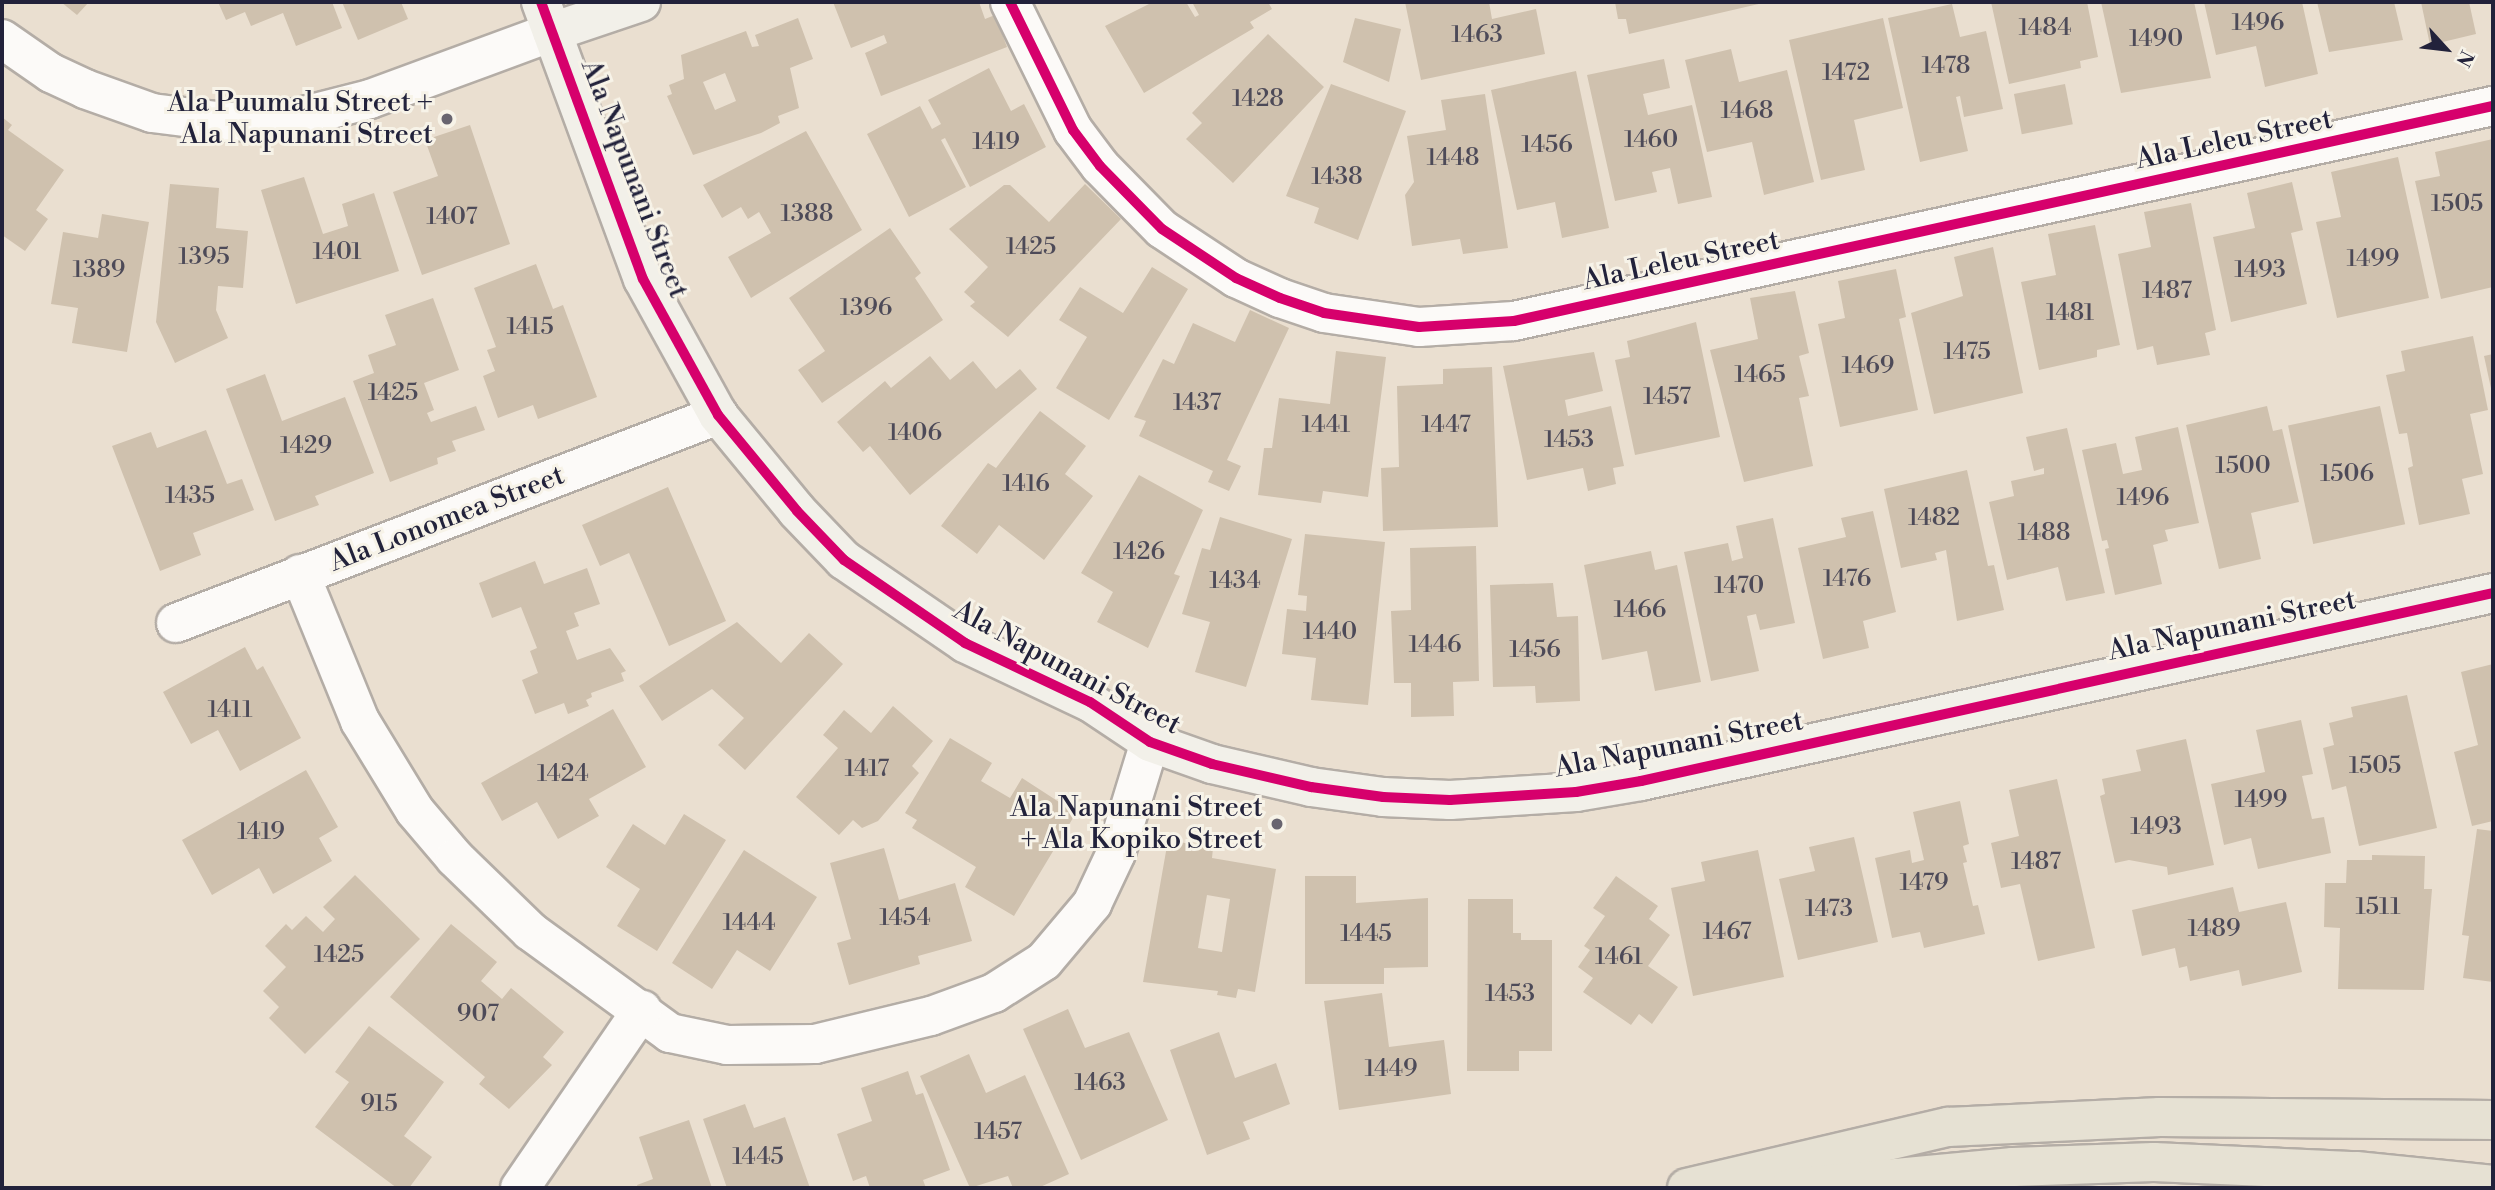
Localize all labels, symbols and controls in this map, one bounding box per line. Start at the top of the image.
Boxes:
house number: 1496 [2232,10,2284,38]
north arrow [2411,14,2481,84]
house number: 1484 [2018,15,2072,43]
house number: 1463 [1451,22,1503,50]
house number: 1490 [2129,26,2183,54]
text: N [2451,46,2479,71]
house number: 1478 [1921,53,1971,81]
street label: Ala Napunani Street [573,55,695,303]
house number: 1472 [1822,60,1870,88]
place label: Ala Puumalu Street + Ala Napunani Street [168,86,433,152]
house number: 1428 [1232,86,1284,114]
house number: 1468 [1721,98,1773,126]
street label: Ala Leleu Street [2133,103,2335,177]
marker: Ala Puumalu Street + Ala Napunani Street [439,111,455,127]
house number: 1460 [1624,127,1678,155]
house number: 1419 [972,129,1020,157]
house number: 1456 [1521,132,1573,160]
house number: 1448 [1426,145,1480,173]
house number: 1438 [1311,164,1363,192]
house number: 1505 [2431,191,2483,219]
house number: 1388 [780,201,834,229]
house number: 1407 [426,204,478,232]
street label: Ala Leleu Street [1580,224,1782,298]
house number: 1425 [1006,234,1056,262]
house number: 1401 [312,239,362,267]
house number: 1395 [178,244,230,272]
house number: 1499 [2347,246,2399,274]
house number: 1389 [73,257,125,285]
house number: 1493 [2234,257,2286,285]
house number: 1487 [2142,278,2192,306]
house number: 1396 [840,295,892,323]
house number: 1481 [2046,300,2094,328]
house number: 1415 [506,314,554,342]
house number: 1475 [1943,339,1991,367]
house number: 1469 [1842,353,1894,381]
house number: 1465 [1734,362,1786,390]
house number: 1425 [368,380,418,408]
house number: 1457 [1643,384,1691,412]
house number: 1437 [1173,390,1221,418]
house number: 1441 [1302,412,1350,440]
house number: 1447 [1421,412,1471,440]
house number: 1406 [888,420,942,448]
house number: 1453 [1544,427,1594,455]
house number: 1429 [280,433,332,461]
house number: 1500 [2215,453,2271,481]
street label: Ala Lonomea Street [325,459,569,579]
house number: 1506 [2320,461,2374,489]
house number: 1416 [1002,471,1050,499]
house number: 1435 [165,483,215,511]
house number: 1496 [2117,485,2169,513]
house number: 1482 [1908,505,1960,533]
house number: 1488 [2017,520,2071,548]
house number: 1426 [1113,539,1165,567]
house number: 1476 [1823,566,1871,594]
house number: 1434 [1209,568,1261,596]
house number: 1470 [1714,573,1764,601]
street label: Ala Napunani Street [2105,583,2359,669]
street label: Ala Napunani Street [948,594,1186,742]
house number: 1466 [1614,597,1666,625]
house number: 1440 [1303,619,1357,647]
house number: 1446 [1409,632,1461,660]
house number: 1456 [1509,637,1561,665]
house number: 1411 [207,697,253,725]
street label: Ala Napunani Street [1552,704,1806,786]
house number: 1505 [2349,753,2401,781]
house number: 1417 [845,756,889,784]
house number: 1424 [537,761,589,789]
house number: 1499 [2235,787,2287,815]
place label: Ala Napunani Street + Ala Kopiko Street [1010,791,1263,857]
house number: 1493 [2130,814,2182,842]
marker: Ala Napunani Street + Ala Kopiko Street [1269,816,1285,832]
house number: 1419 [237,819,285,847]
house number: 1487 [2011,849,2061,877]
house number: 1479 [1900,870,1948,898]
house number: 1511 [2355,894,2401,922]
house number: 1473 [1805,896,1853,924]
house number: 1454 [879,905,931,933]
house number: 1444 [722,910,776,938]
house number: 1489 [2188,916,2240,944]
house number: 1467 [1702,919,1752,947]
house number: 1445 [1340,921,1392,949]
house number: 1425 [314,942,364,970]
house number: 1461 [1595,944,1643,972]
house number: 1453 [1485,981,1535,1009]
house number: 907 [457,1001,499,1029]
house number: 1449 [1365,1056,1417,1084]
house number: 1463 [1074,1070,1126,1098]
house number: 915 [360,1091,398,1119]
house number: 1457 [974,1119,1022,1147]
house number: 1445 [732,1144,784,1172]

